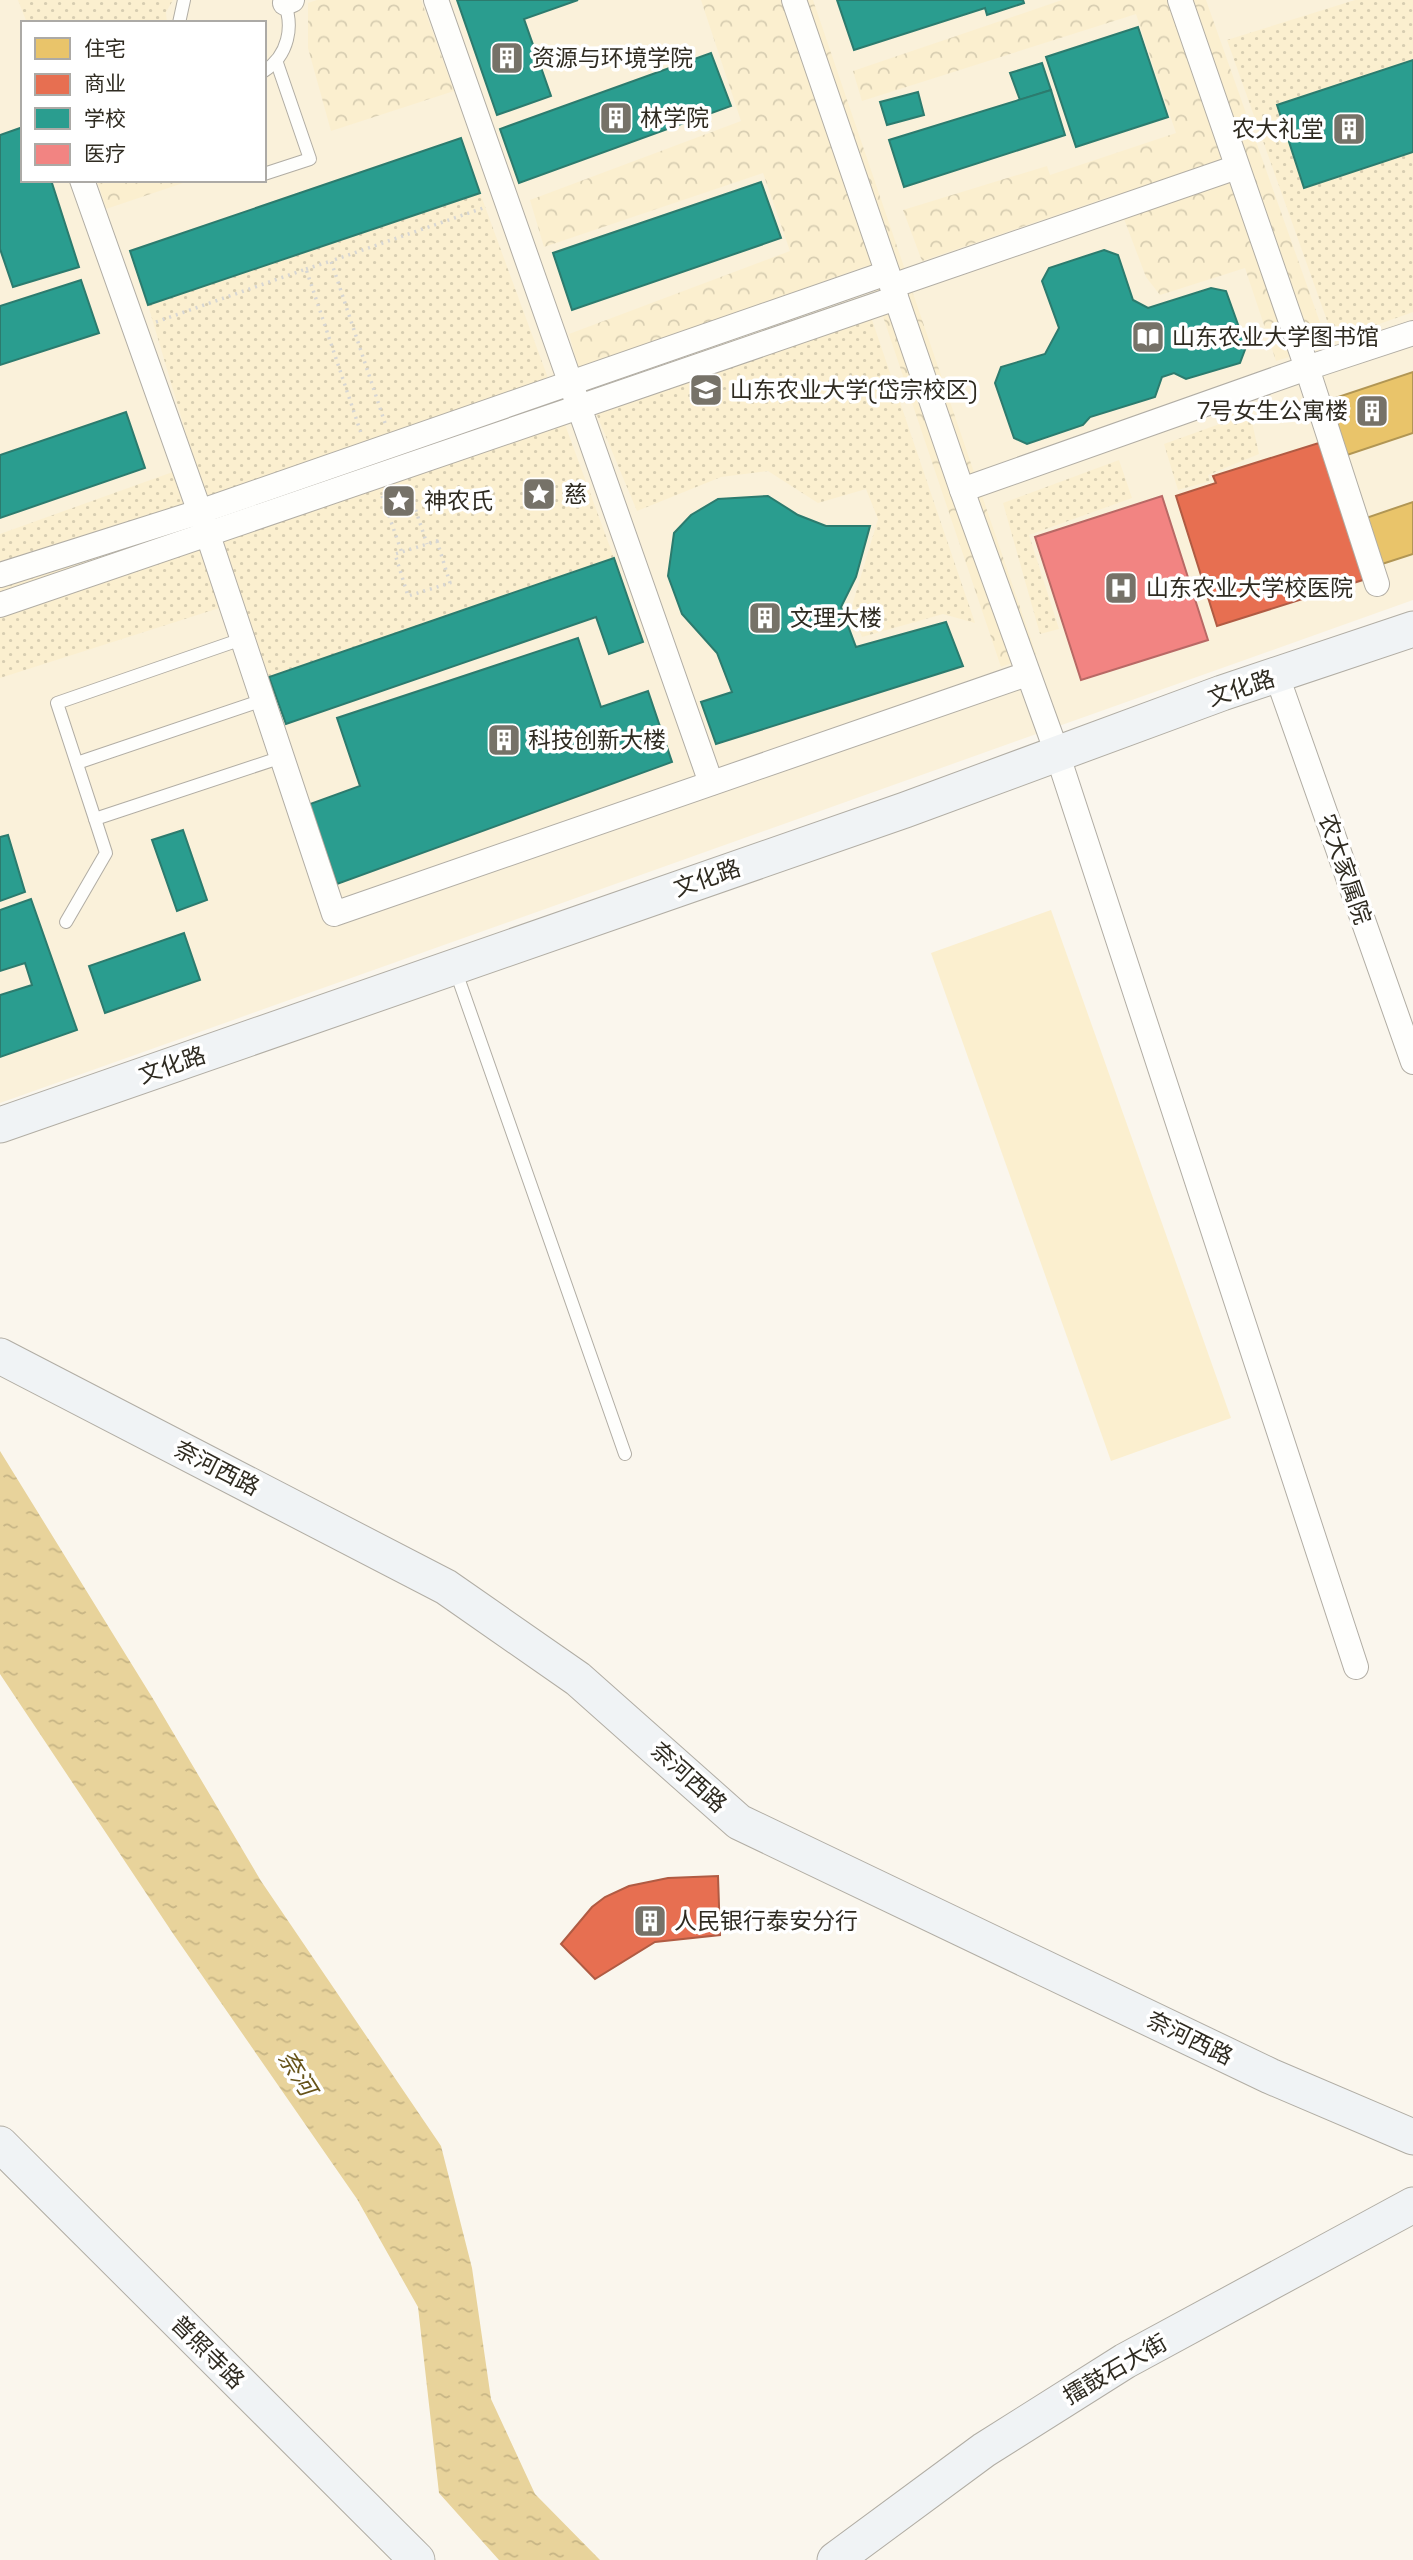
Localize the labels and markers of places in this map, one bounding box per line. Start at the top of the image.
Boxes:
building icon: 资源与环境学院 [488,39,526,77]
place label: 资源与环境学院 [532,43,693,73]
building icon: 林学院 [597,99,635,137]
place label: 林学院 [640,103,709,133]
building icon: 农大礼堂 [1330,110,1368,148]
place label: 农大礼堂 [1232,114,1324,144]
library icon: 山东农业大学图书馆 [1129,318,1167,356]
place label: 山东农业大学图书馆 [1172,322,1379,352]
school or university icon: 山东农业大学(岱宗校区) [687,371,725,409]
place label: 山东农业大学(岱宗校区) [730,375,977,405]
building icon: 7号女生公寓楼 [1353,392,1391,430]
place label: 7号女生公寓楼 [1197,396,1348,426]
place icon: 慈 [520,475,558,513]
place label: 慈 [564,479,587,509]
place icon: 神农氏 [380,482,418,520]
place label: 神农氏 [424,486,493,516]
hospital icon: 山东农业大学校医院 [1102,569,1140,607]
place label: 山东农业大学校医院 [1146,573,1353,603]
building icon: 文理大楼 [746,599,784,637]
place label: 文理大楼 [790,603,882,633]
building icon: 科技创新大楼 [485,721,523,759]
place label: 科技创新大楼 [528,725,666,755]
building icon: 人民银行泰安分行 [631,1902,669,1940]
place label: 人民银行泰安分行 [674,1906,858,1936]

